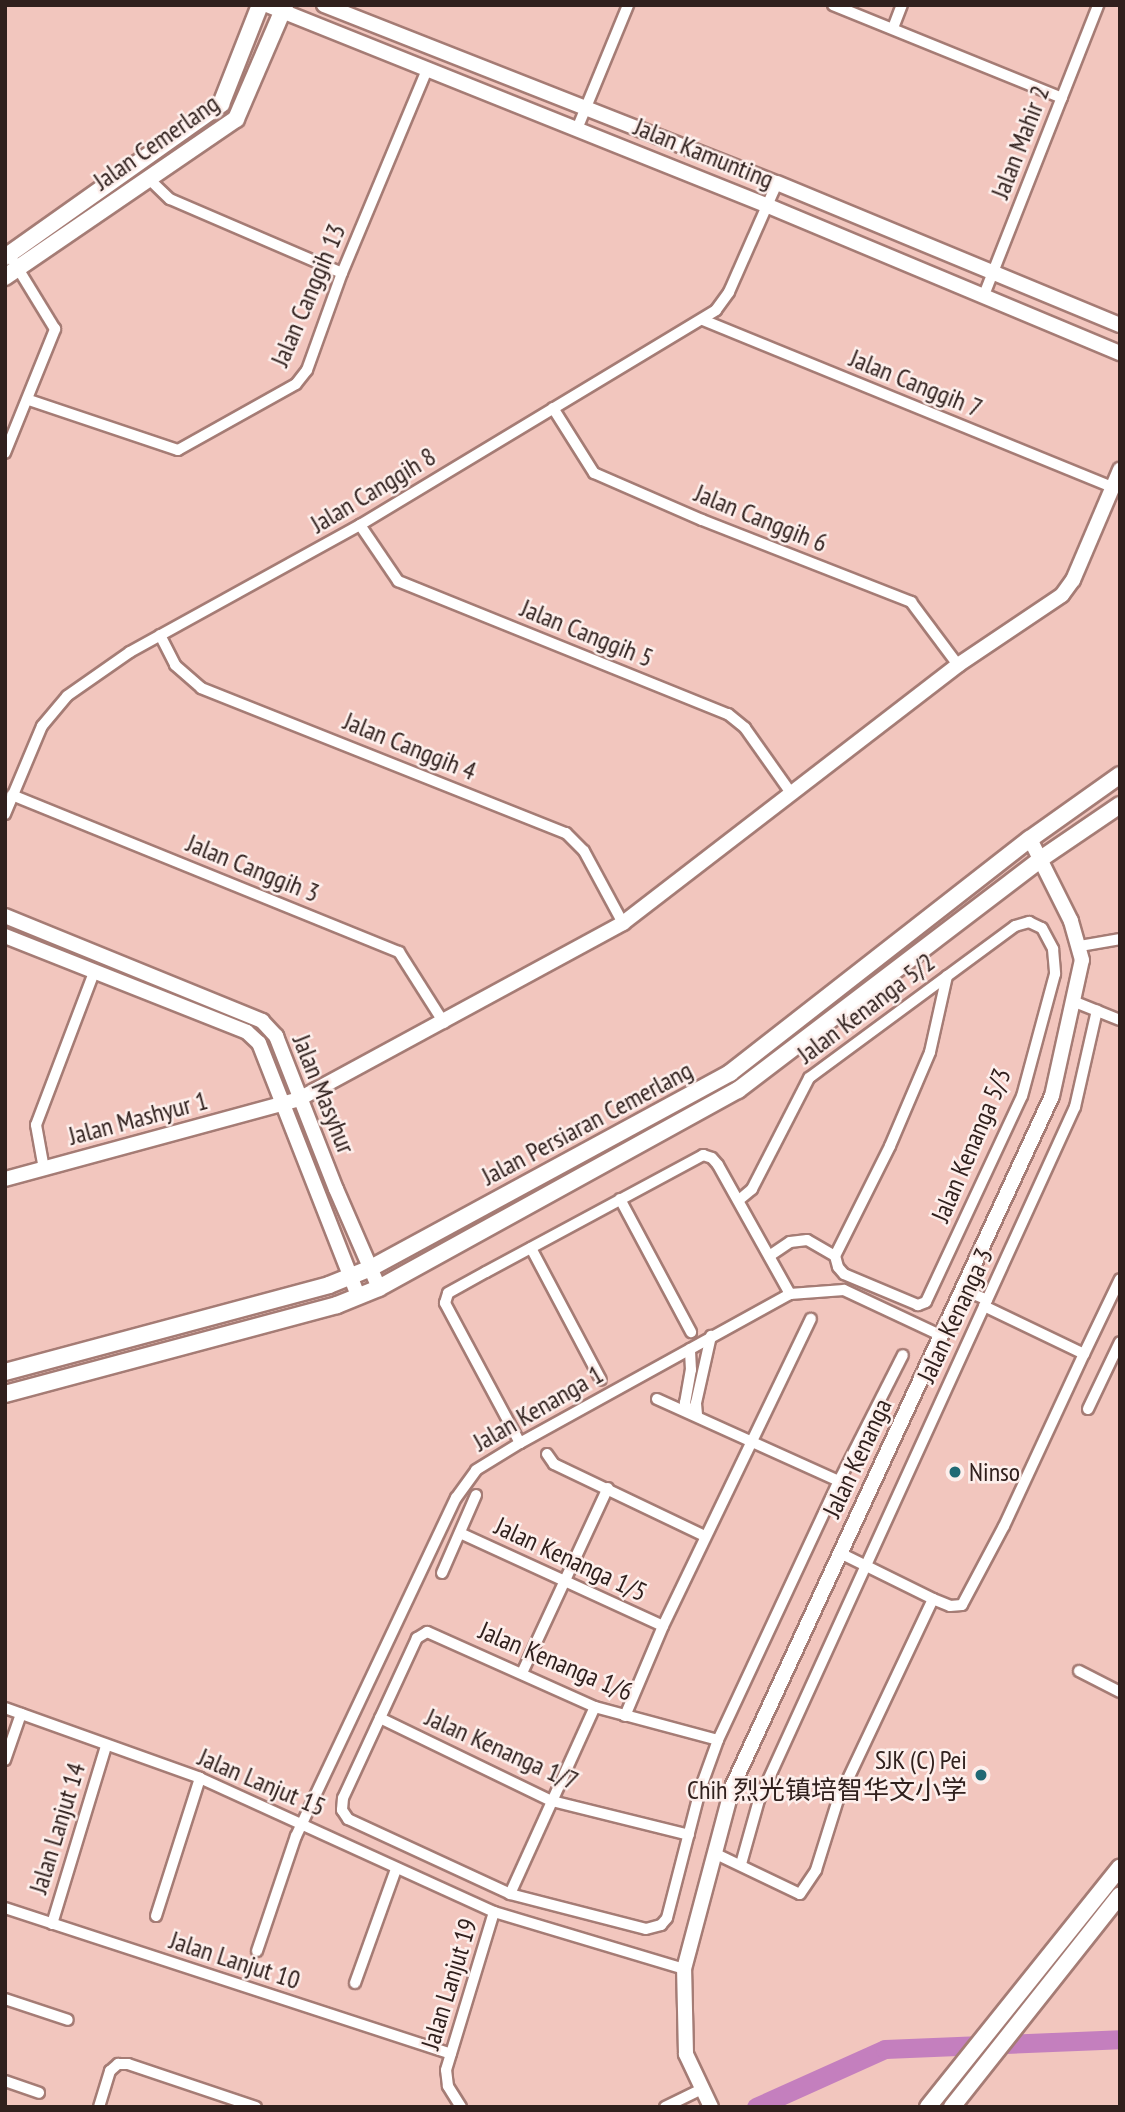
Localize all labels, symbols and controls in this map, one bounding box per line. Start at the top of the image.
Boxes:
street label: Jalan Mahir 2 [984,81,1056,203]
street label: Jalan Cemerlang [87,87,225,197]
street label: Jalan Kamunting [630,111,778,195]
street label: Jalan Canggih 13 [264,219,352,371]
street label: Jalan Canggih 7 [845,342,987,424]
street label: Jalan Canggih 8 [305,441,441,539]
street label: Jalan Canggih 6 [690,477,832,559]
street label: Jalan Canggih 5 [516,592,658,674]
street label: Jalan Canggih 4 [339,705,481,787]
street label: Jalan Canggih 3 [182,827,324,909]
street label: Jalan Kenanga 5/2 [791,946,941,1070]
street label: Jalan Masyhur [286,1030,362,1158]
street label: Jalan Persiaran Cemerlang [476,1054,698,1192]
street label: Jalan Kenanga 5/3 [925,1063,1017,1227]
street label: Jalan Mashyur 1 [65,1084,211,1152]
street label: Jalan Kenanga 3 [910,1243,1000,1387]
street label: Jalan Kenanga 1 [468,1358,608,1458]
street label: Jalan Kenanga [816,1394,898,1522]
place label: Ninso [969,1456,1020,1488]
marker: Ninso [947,1464,963,1480]
street label: Jalan Kenanga 1/5 [490,1510,652,1608]
street label: Jalan Kenanga 1/6 [474,1615,638,1707]
street label: Jalan Kenanga 1/7 [421,1701,583,1797]
street label: Jalan Lanjut 15 [194,1741,330,1823]
place label: SJK (C) Pei Chih 烈光镇培智华文小学 [687,1744,967,1806]
street label: Jalan Lanjut 14 [22,1759,92,1897]
marker: SJK (C) Pei Chih 烈光镇培智华文小学 [973,1767,989,1783]
street label: Jalan Lanjut 19 [414,1915,484,2053]
street label: Jalan Lanjut 10 [166,1924,304,1996]

